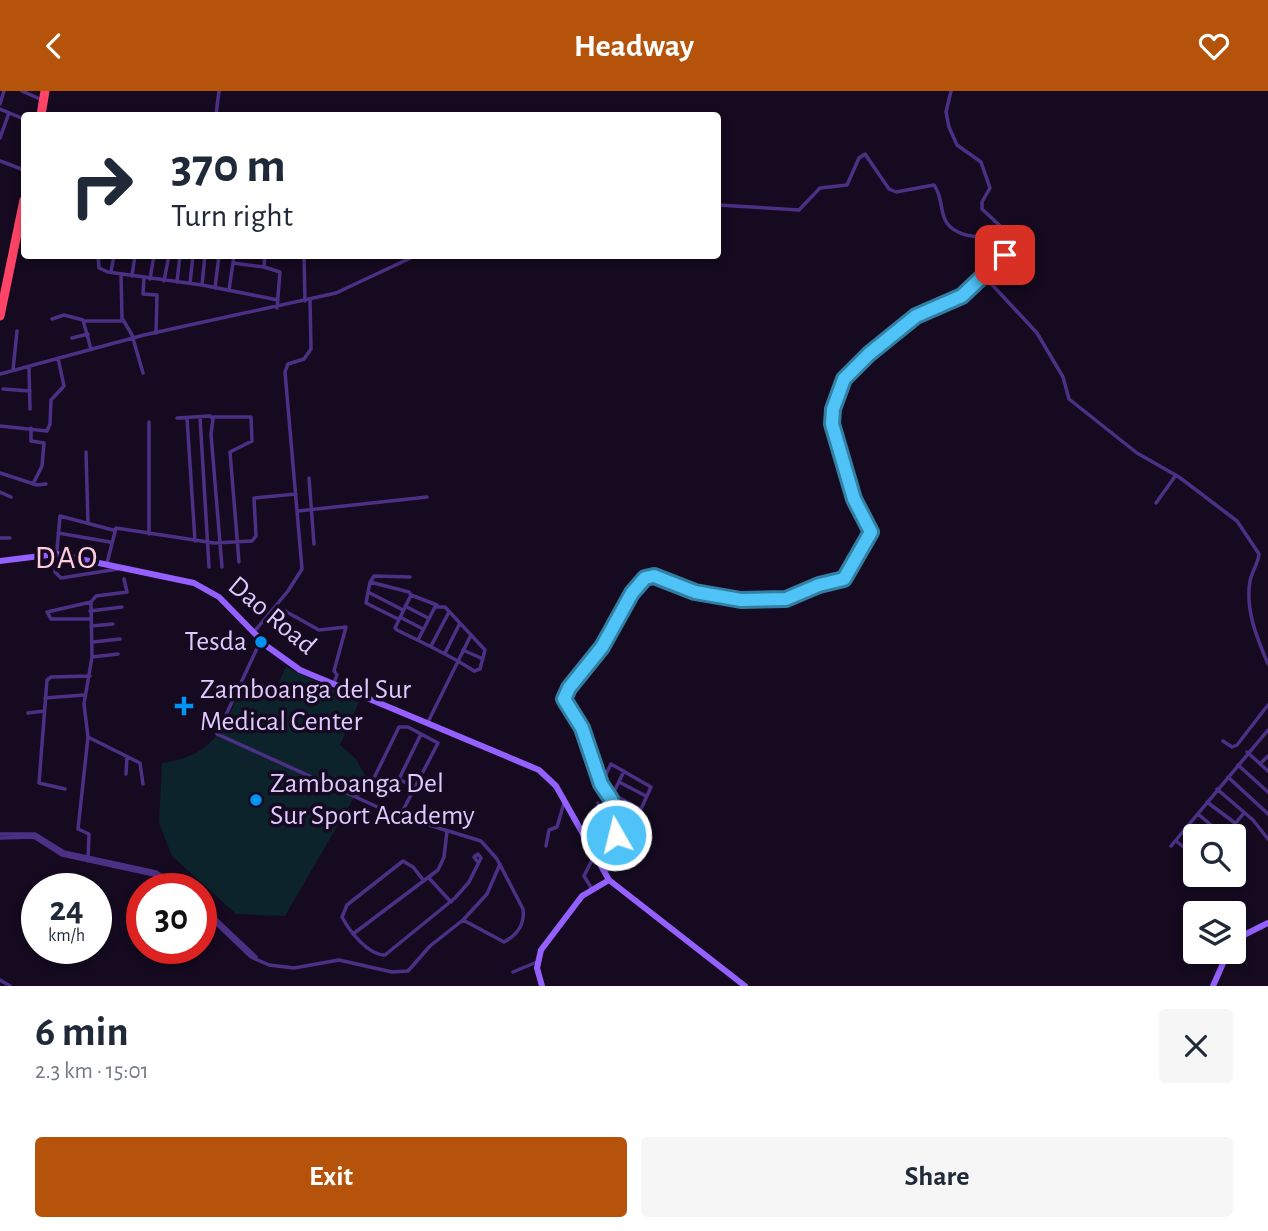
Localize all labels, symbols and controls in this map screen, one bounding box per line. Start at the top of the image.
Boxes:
icon: back [35,27,73,65]
icon: heart [1195,27,1233,65]
text: Headway [574,30,694,62]
icon: right [56,140,147,231]
text: 370 m [171,142,286,191]
text: Turn right [171,200,293,232]
pin [975,225,1035,285]
icon: arrive [986,236,1024,274]
district label: DAO [35,542,99,574]
street label: Dao Road [223,572,321,660]
place label: Tesda [184,628,247,656]
marker: Tesda [253,634,269,650]
place label: Zamboanga del Sur Medical Center [200,676,411,736]
marker: Zamboanga del Sur Medical Center [174,696,194,716]
place label: Zamboanga Del Sur Sport Academy [270,770,475,830]
marker: Zamboanga Del Sur Sport Academy [248,792,264,808]
position arrow [579,798,653,872]
map controls [1183,824,1246,964]
button: search [1183,824,1246,887]
speed limit sign: 30 [126,873,217,964]
text: 24 [49,892,84,927]
button: layers [1183,901,1246,964]
text: km/h [48,927,85,945]
button: close [1159,1009,1233,1083]
text: 6 min [35,1011,129,1053]
text: 2.3 km · 15:01 [35,1060,149,1083]
button: Exit [35,1137,627,1217]
button: Share [641,1137,1233,1217]

